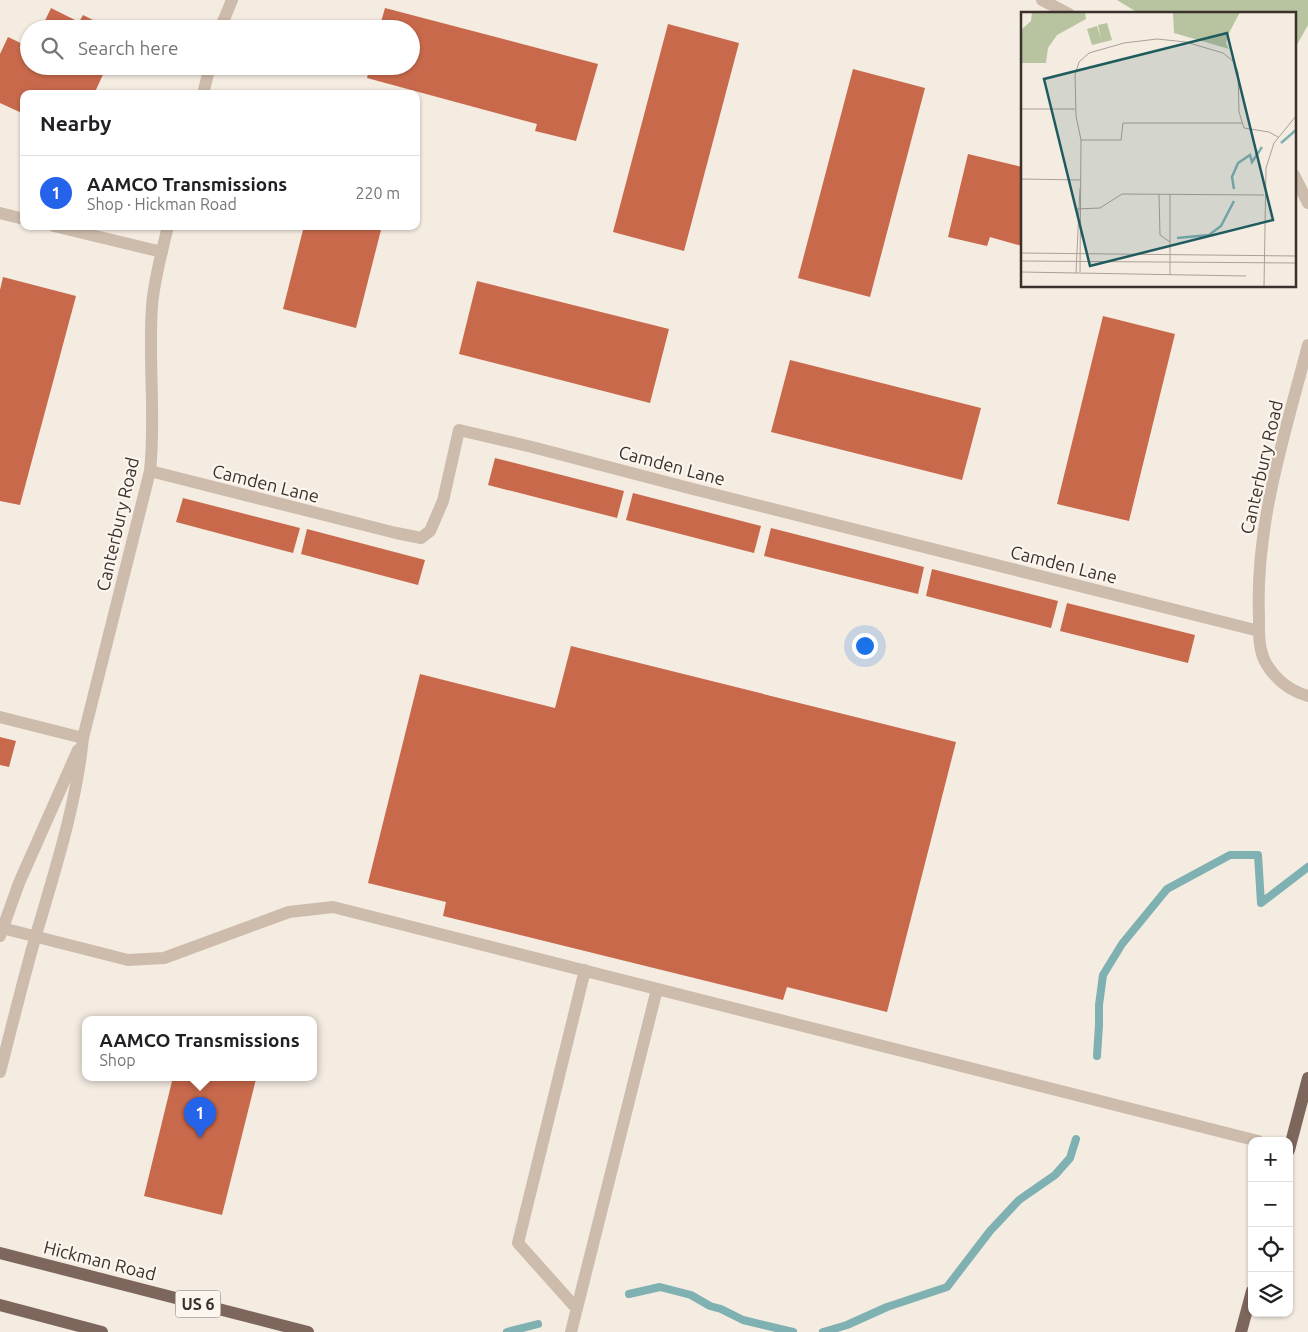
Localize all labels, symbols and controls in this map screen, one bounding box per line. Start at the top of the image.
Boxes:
inset map [1021,12,1296,288]
search box [20,20,420,75]
icon: search [38,34,66,62]
text: Search here [78,37,178,59]
text: Nearby [40,111,111,135]
text: AAMCO Transmissions [87,173,287,195]
text: 1 [51,184,61,202]
text: 220 m [355,184,400,202]
text: Shop · Hickman Road [87,195,237,213]
street label: Canterbury Road [1236,398,1286,536]
street label: Camden Lane [617,441,727,489]
street label: Canterbury Road [92,455,142,593]
street label: Camden Lane [211,460,321,506]
street label: Camden Lane [1009,541,1119,587]
your location [852,633,878,659]
popup [82,1016,317,1081]
text: AAMCO Transmissions [99,1029,300,1051]
text: Shop [99,1051,136,1069]
pin: 1 [184,1097,216,1138]
map controls [1248,1137,1293,1317]
button: + [1248,1137,1293,1182]
button: − [1248,1182,1293,1227]
button: locate [1248,1227,1293,1272]
street label: Hickman Road [42,1236,158,1284]
button: layers [1248,1272,1293,1317]
road number: US 6 [176,1290,220,1318]

